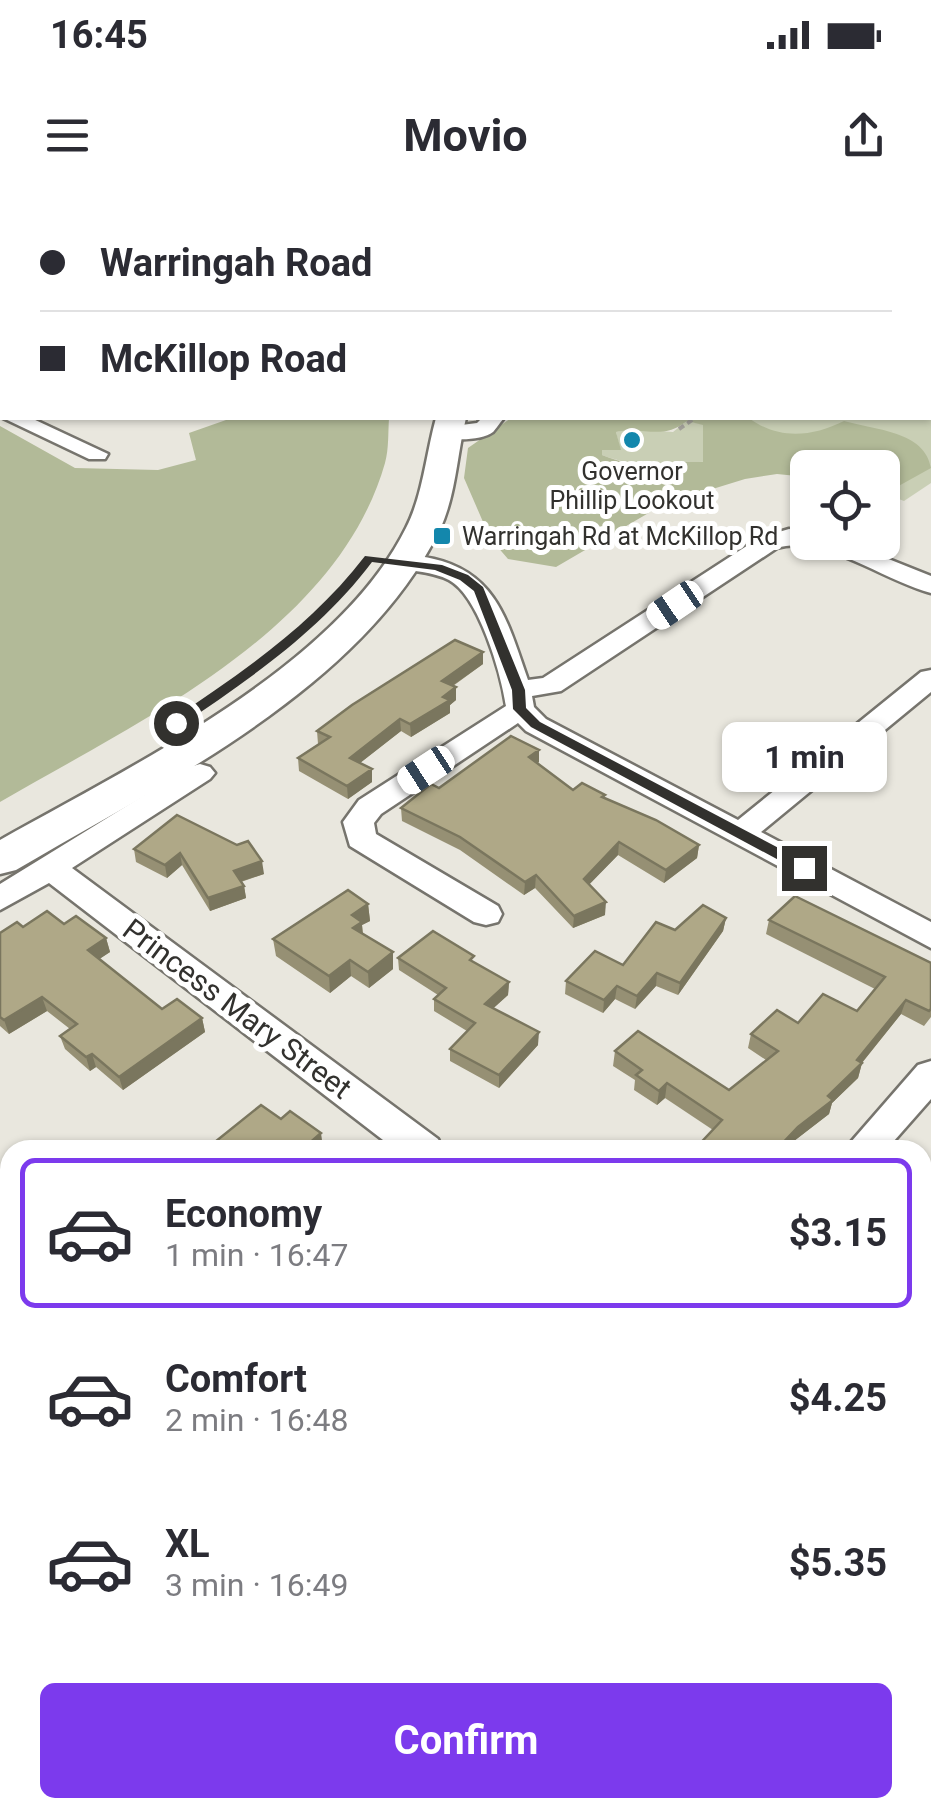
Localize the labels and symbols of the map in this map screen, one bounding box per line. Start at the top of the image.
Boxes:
marker: Governor Phillip Lookout [621,429,643,451]
place label: Governor Phillip Lookout [550,457,714,515]
place label: Warringah Rd at McKillop Rd [462,522,778,551]
marker: Warringah Rd at McKillop Rd [431,525,453,547]
car [642,576,708,634]
route start [154,701,199,746]
callout: 1 min [722,723,886,793]
car [393,741,459,799]
route end [782,846,827,891]
street label: Princess Mary Street [116,911,358,1106]

